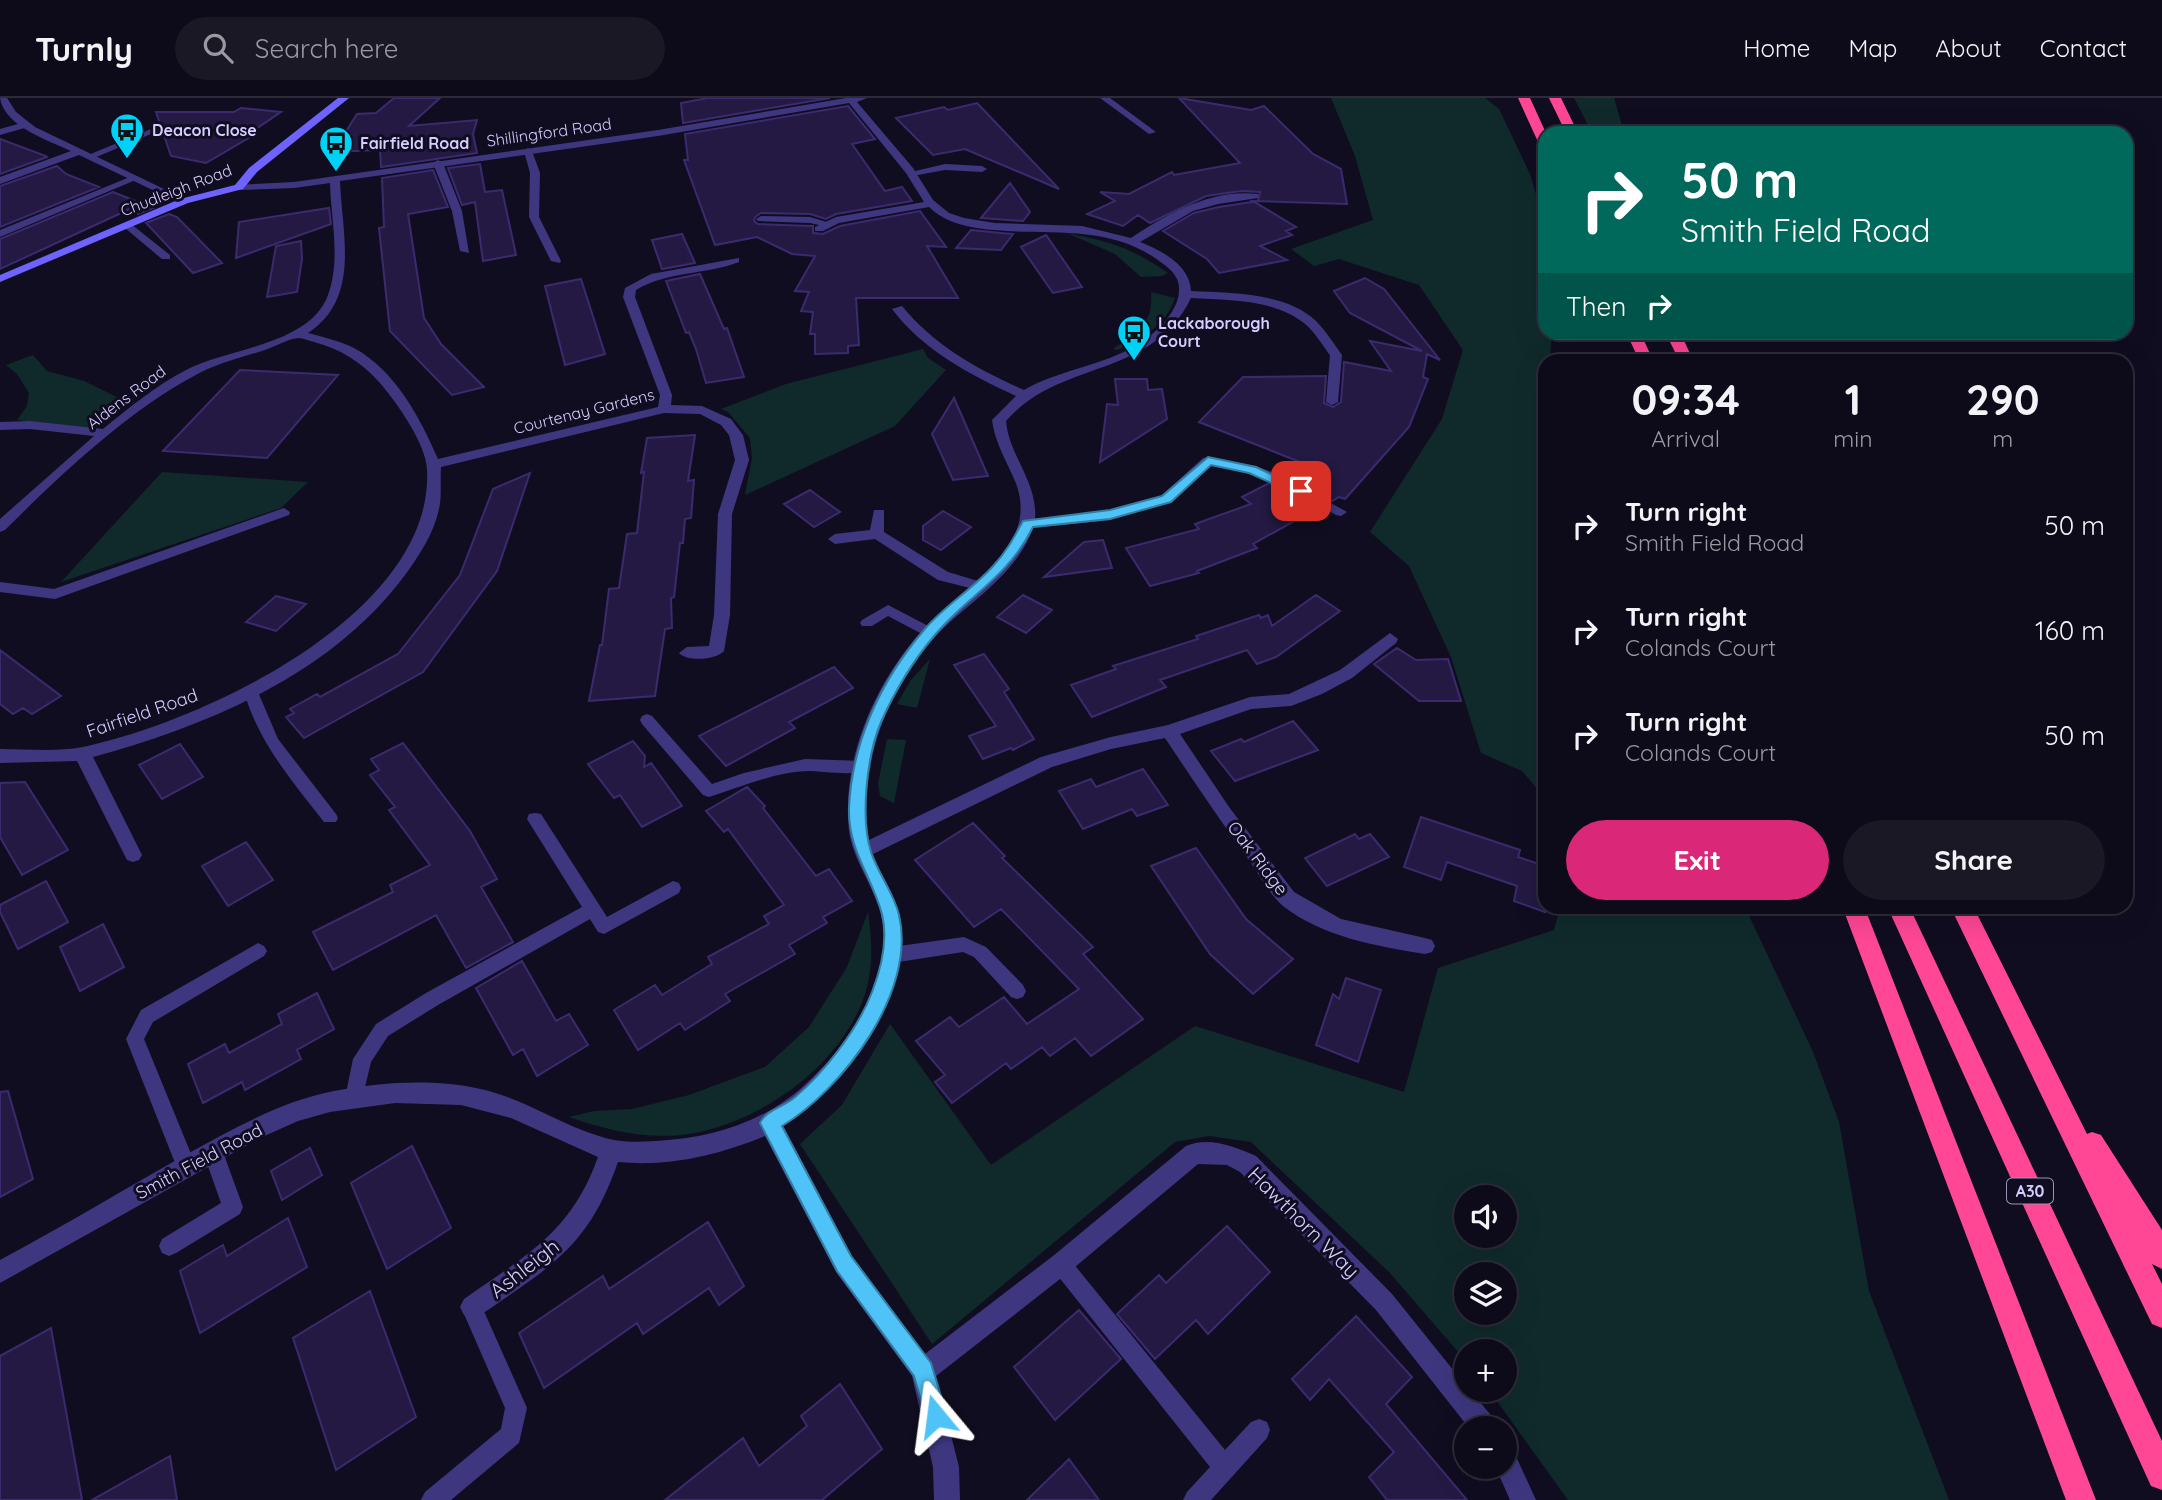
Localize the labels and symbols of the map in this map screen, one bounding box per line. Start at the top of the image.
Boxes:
bus stop icon: Deacon Close [108,111,146,160]
street label: Shillingford Road [485,113,613,151]
place label: Deacon Close [152,120,257,140]
bus stop icon: Fairfield Road [317,124,355,173]
place label: Fairfield Road [360,133,469,153]
street label: Chudleigh Road [118,160,234,220]
bus stop icon: Lackaborough Court [1115,313,1153,362]
place label: Lackaborough Court [1158,313,1270,351]
street label: Aldens Road [83,361,169,433]
street label: Courtenay Gardens [511,384,657,438]
pin [1271,461,1331,521]
street label: Fairfield Road [83,683,201,743]
street label: Oak Ridge [1223,816,1293,900]
street label: Smith Field Road [132,1118,266,1204]
street label: Hawthorn Way [1243,1161,1365,1283]
road number: A30 [2007,1178,2053,1204]
street label: Ashleigh [484,1233,564,1303]
position arrow [899,1379,973,1453]

